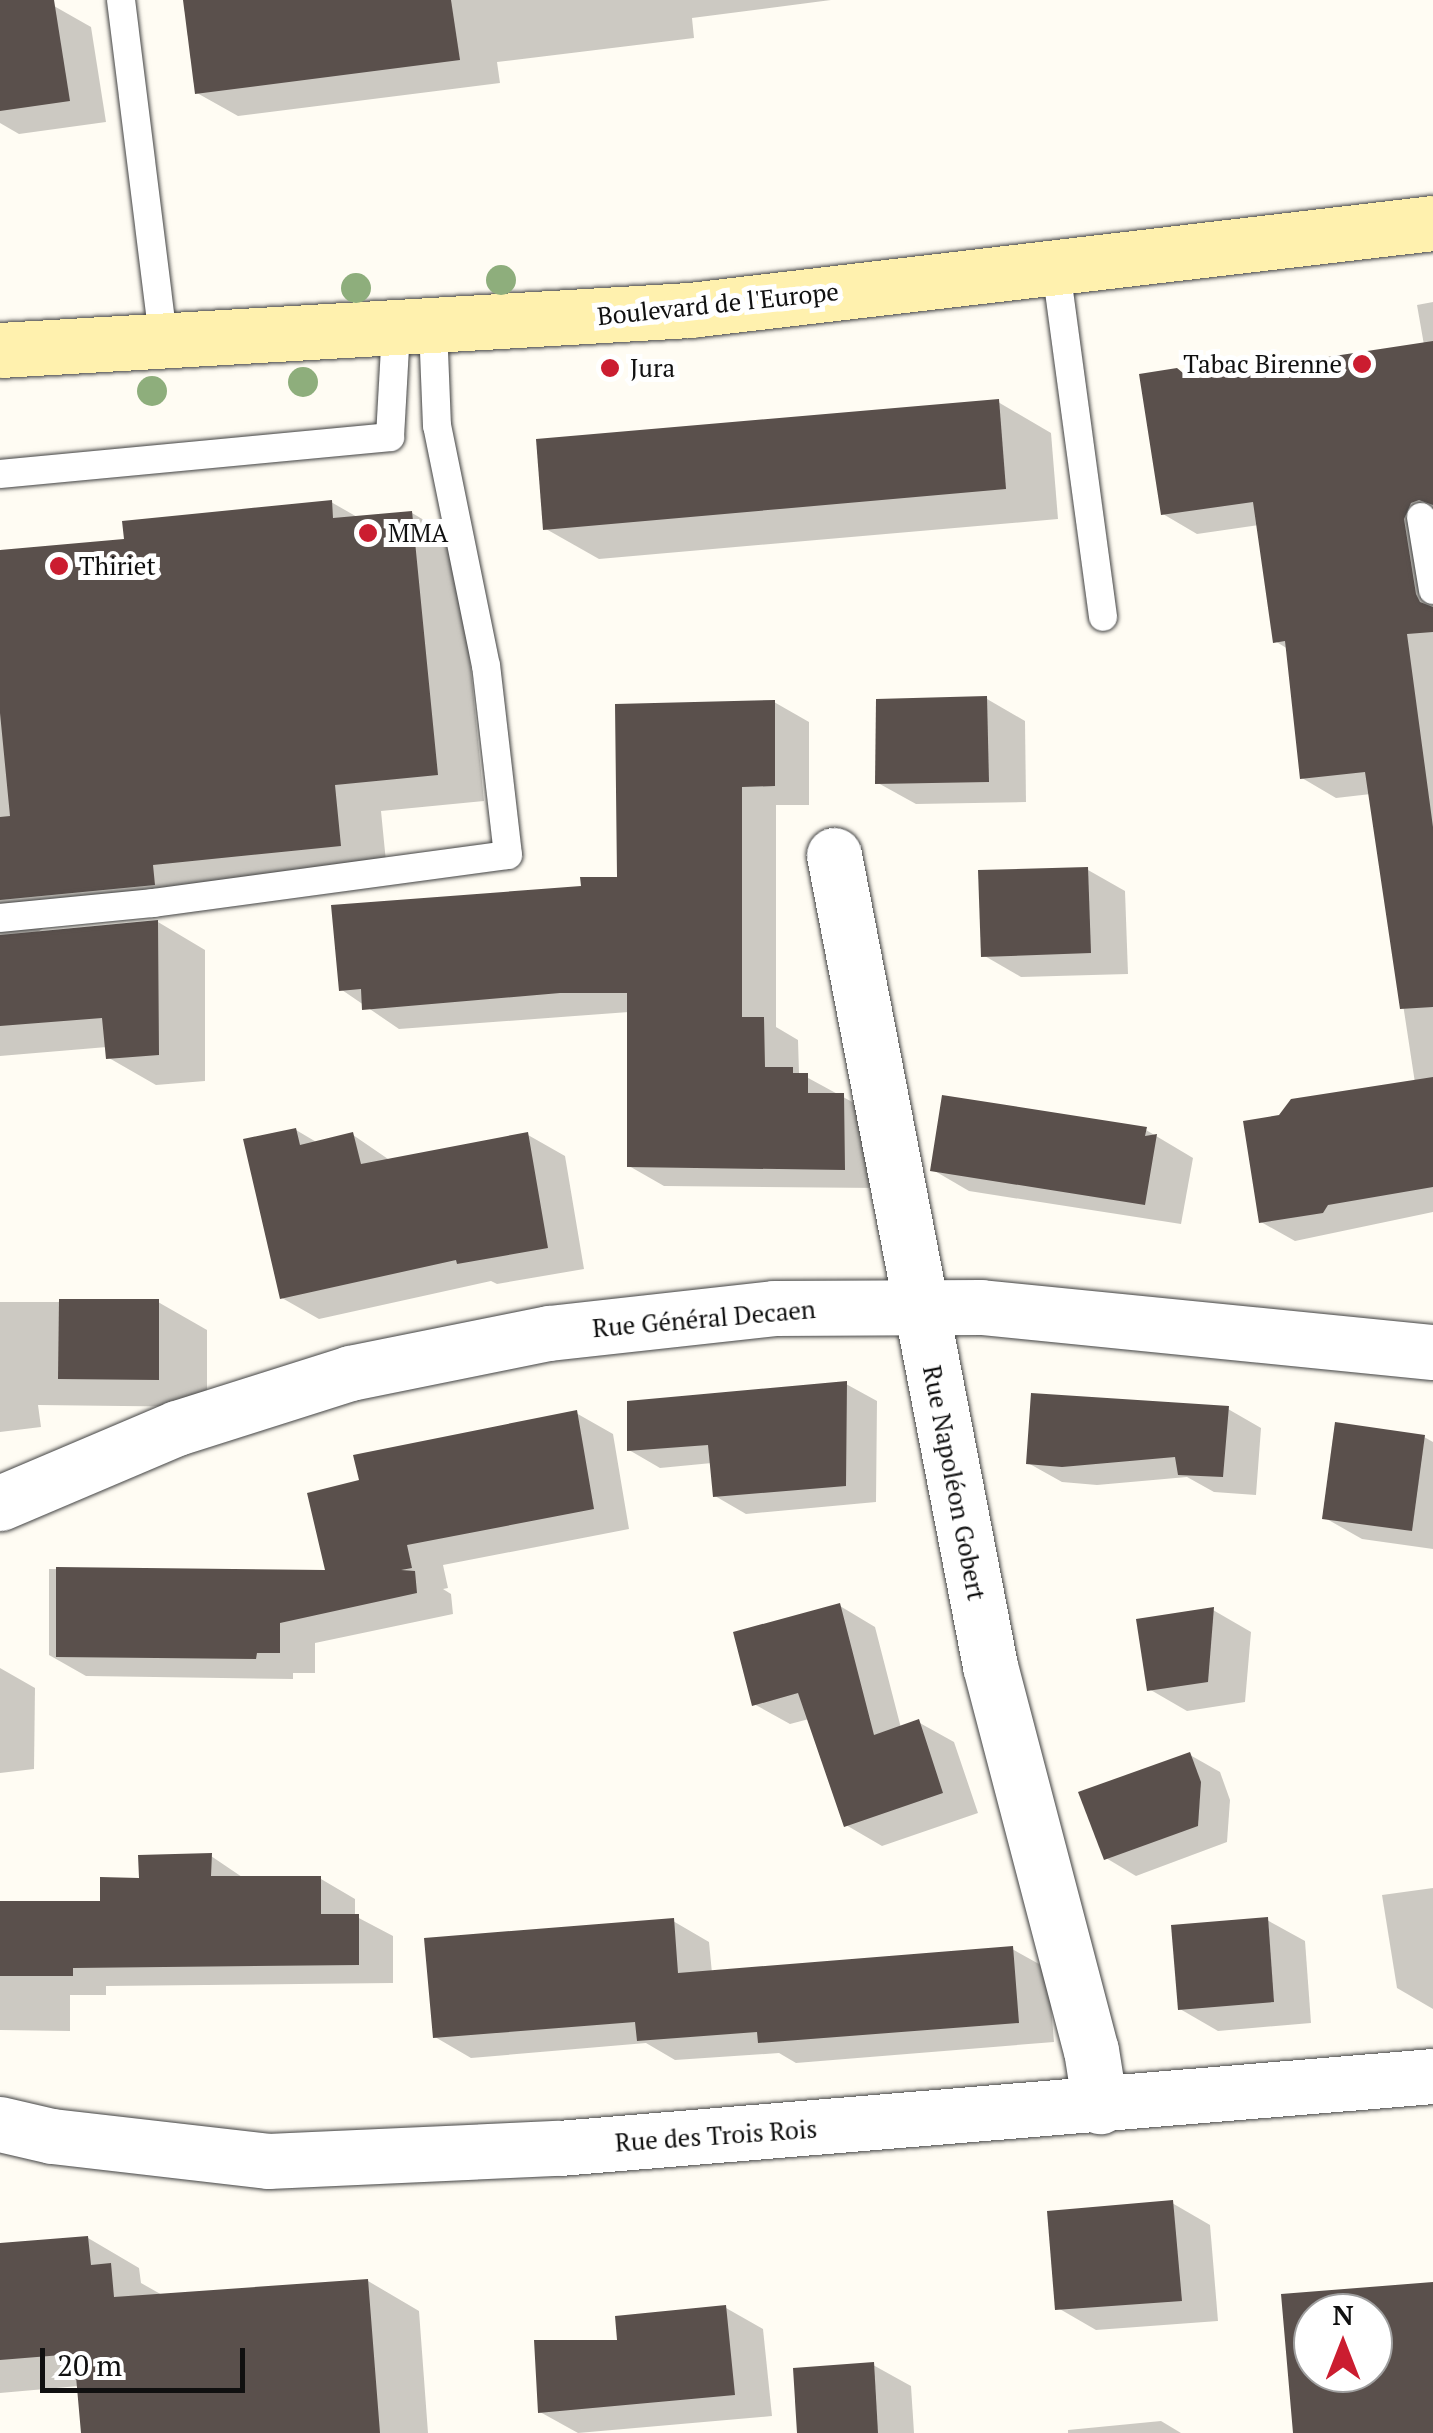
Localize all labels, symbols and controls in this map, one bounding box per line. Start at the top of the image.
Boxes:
street label: Boulevard de l'Europe [596,276,840,332]
place label: Tabac Birenne [1183,349,1342,379]
place label: Jura [630,353,675,383]
marker: Tabac Birenne [1351,353,1373,375]
marker: Jura [599,357,621,379]
place label: MMA [388,518,448,548]
marker: MMA [357,522,379,544]
place label: Thiriet [79,551,156,581]
marker: Thiriet [48,555,70,577]
street label: Rue Général Decaen [591,1294,817,1344]
street label: Rue Napoléon Gobert [916,1363,992,1603]
street label: Rue des Trois Rois [614,2114,818,2158]
north arrow [1293,2293,1393,2393]
text: N [1332,2296,1354,2333]
scale bar [45,2328,250,2390]
text: 20 m [57,2345,122,2385]

